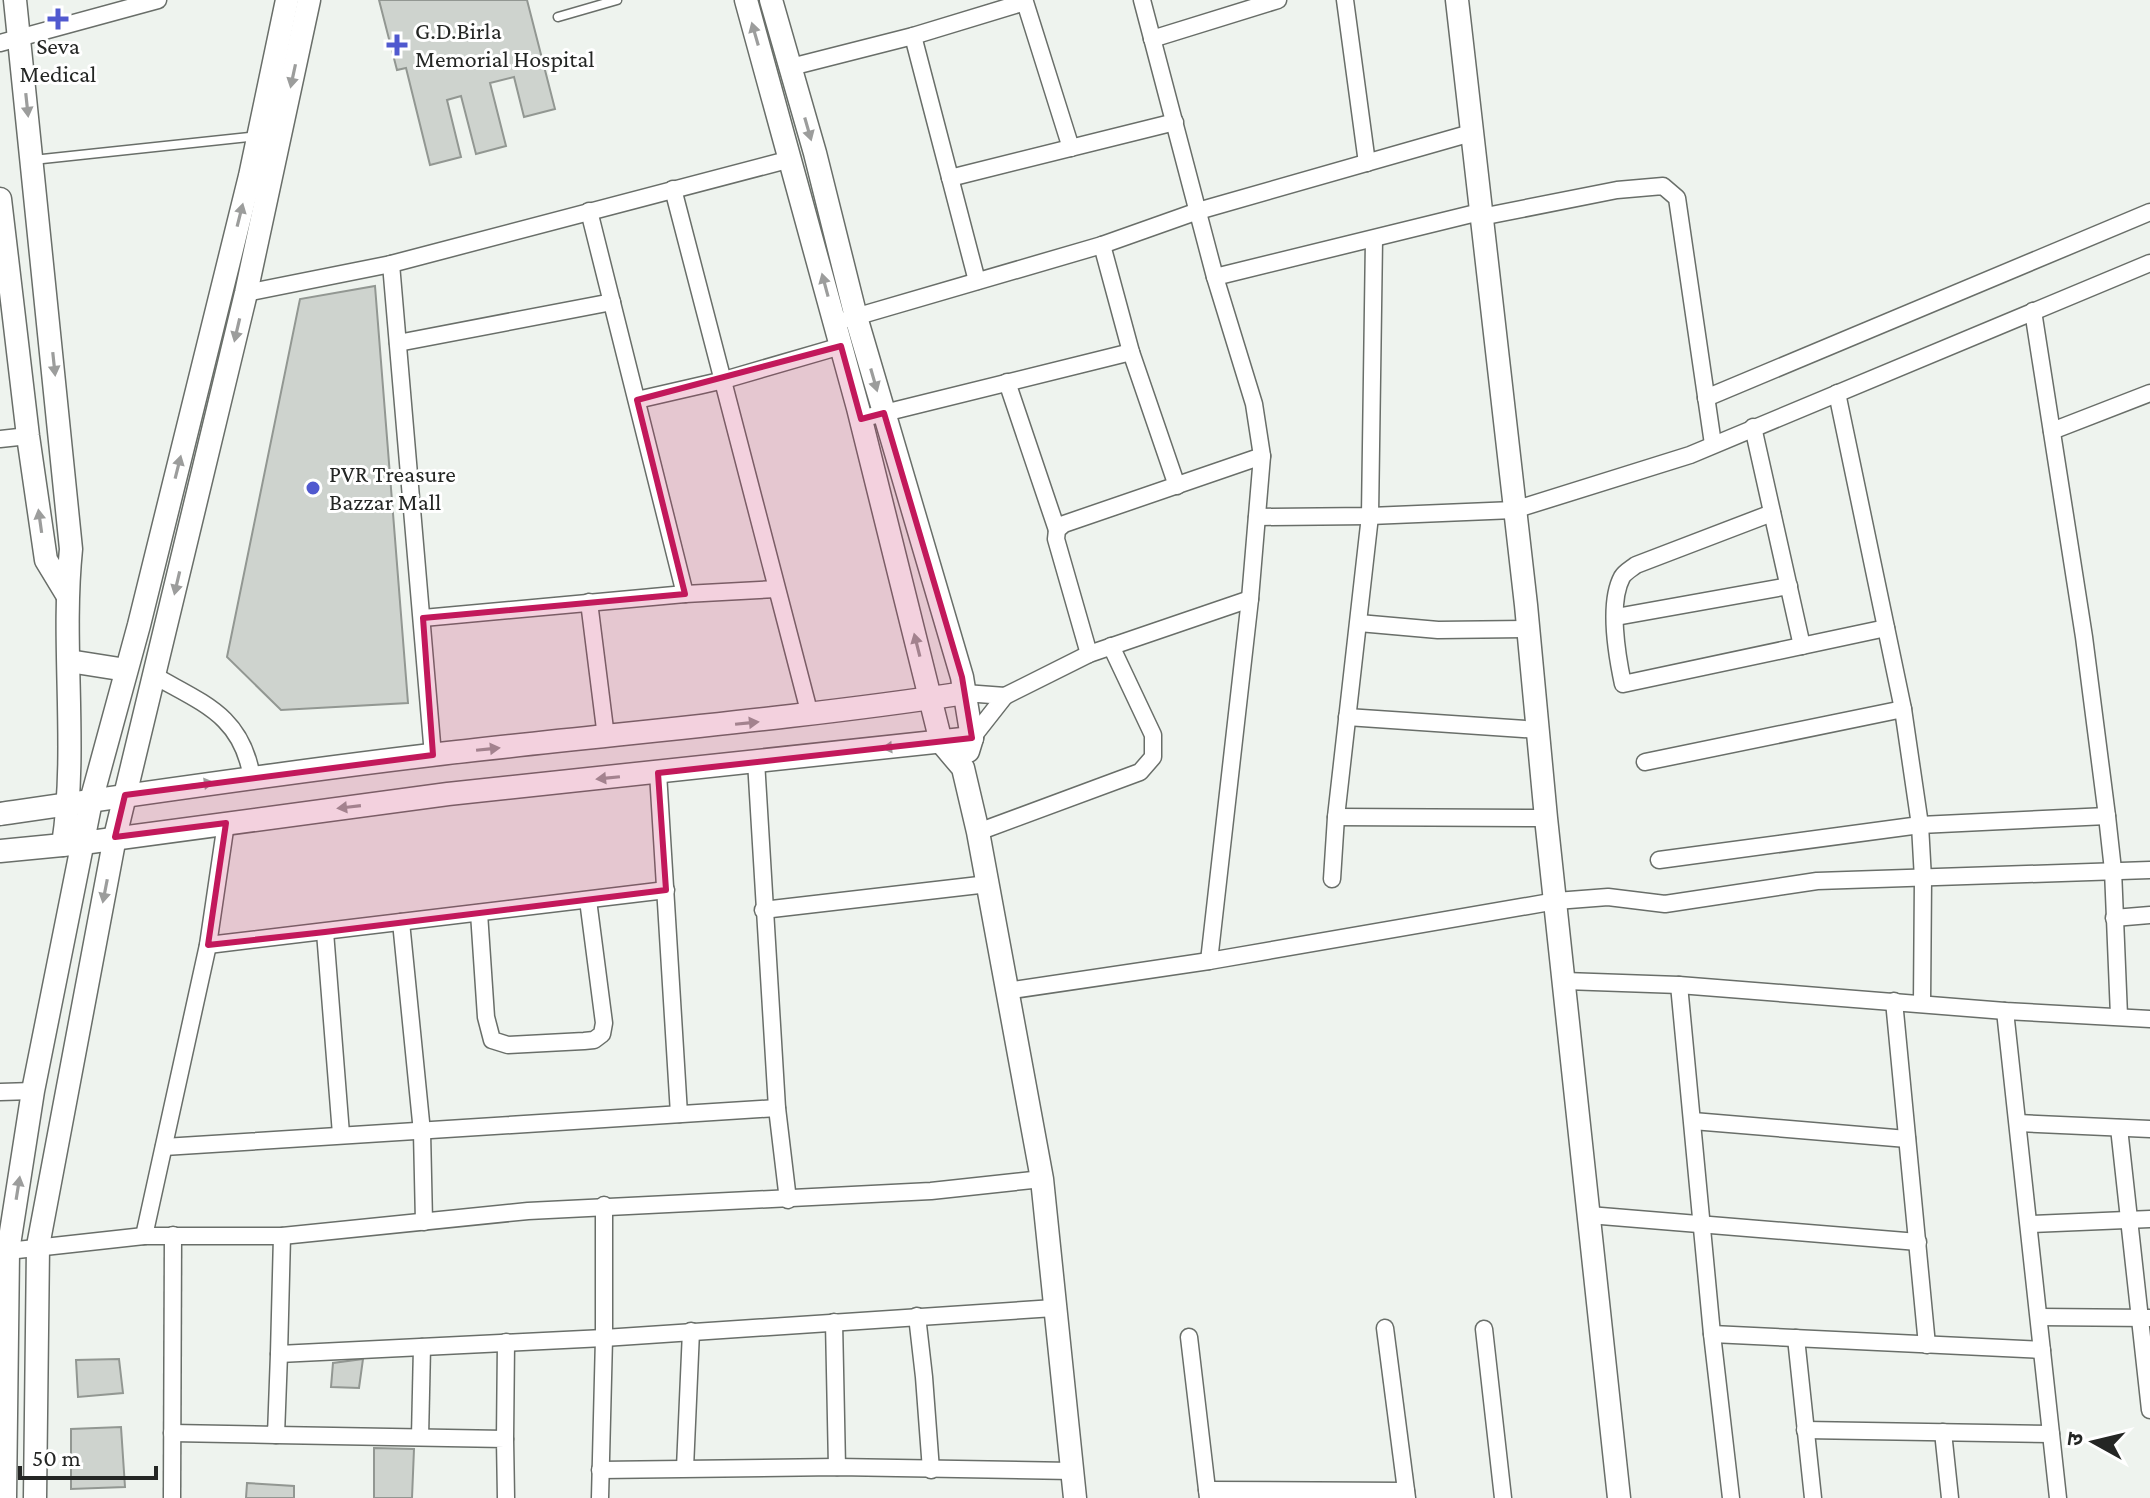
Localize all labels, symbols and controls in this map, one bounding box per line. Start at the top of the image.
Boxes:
marker: Seva Medical [49,10,67,28]
place label: G.D.Birla Memorial Hospital [415,17,595,72]
one-way arrow [749,22,761,47]
place label: Seva Medical [20,32,96,87]
marker: G.D.Birla Memorial Hospital [386,34,408,56]
one-way arrow [286,64,299,89]
one-way arrow [20,93,33,118]
one-way arrow [802,117,815,141]
one-way arrow [235,202,247,227]
one-way arrow [818,272,831,296]
one-way arrow [230,318,242,343]
one-way arrow [47,352,60,377]
one-way arrow [868,369,881,393]
one-way arrow [172,455,184,480]
place label: PVR Treasure Bazzar Mall [329,460,456,515]
marker: PVR Treasure Bazzar Mall [304,479,322,497]
one-way arrow [33,508,46,533]
one-way arrow [170,571,183,596]
one-way arrow [910,632,922,657]
one-way arrow [735,716,760,729]
one-way arrow [881,740,906,753]
one-way arrow [476,743,501,756]
one-way arrow [595,771,620,784]
one-way arrow [190,777,215,790]
one-way arrow [336,801,361,814]
one-way arrow [98,878,110,903]
one-way arrow [12,1175,25,1200]
north arrow [2054,1402,2134,1482]
scale bar [20,1430,156,1480]
text: उ [2061,1430,2088,1447]
text: 50 m [32,1444,81,1471]

